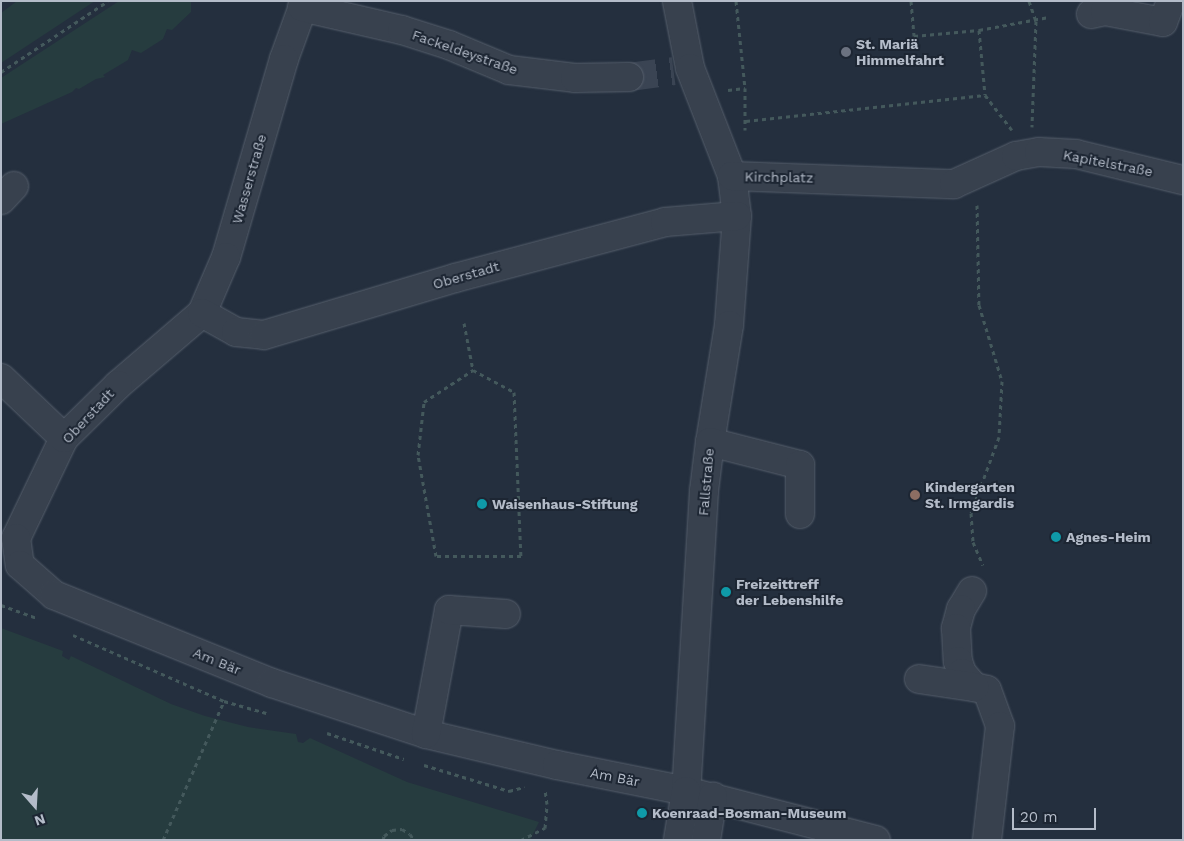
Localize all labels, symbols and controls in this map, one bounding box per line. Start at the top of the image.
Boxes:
street label: Fackeldeystraße [410,26,520,78]
place label: St. Mariä Himmelfahrt [856,36,944,68]
marker: St. Mariä Himmelfahrt [840,46,852,58]
street label: Wasserstraße [228,132,270,226]
street label: Kapitelstraße [1062,146,1154,180]
street label: Kirchplatz [744,168,814,186]
street label: Oberstadt [431,257,501,293]
street label: Oberstadt [59,385,117,447]
street label: Fallstraße [695,448,717,516]
place label: Kindergarten St. Irmgardis [925,479,1015,512]
marker: Kindergarten St. Irmgardis [909,489,921,501]
place label: Waisenhaus-Stiftung [492,496,638,512]
marker: Waisenhaus-Stiftung [476,498,488,510]
place label: Agnes-Heim [1066,529,1151,545]
marker: Agnes-Heim [1050,531,1062,543]
place label: Freizeittreff der Lebenshilfe [736,576,844,608]
marker: Freizeittreff der Lebenshilfe [720,586,732,598]
street label: Am Bär [191,644,243,678]
street label: Am Bär [589,764,641,790]
north arrow [10,781,60,831]
scale bar [1014,798,1098,830]
place label: Koenraad-Bosman-Museum [652,805,846,821]
marker: Koenraad-Bosman-Museum [636,807,648,819]
text: 20 m [1020,808,1058,826]
text: N [32,811,47,829]

